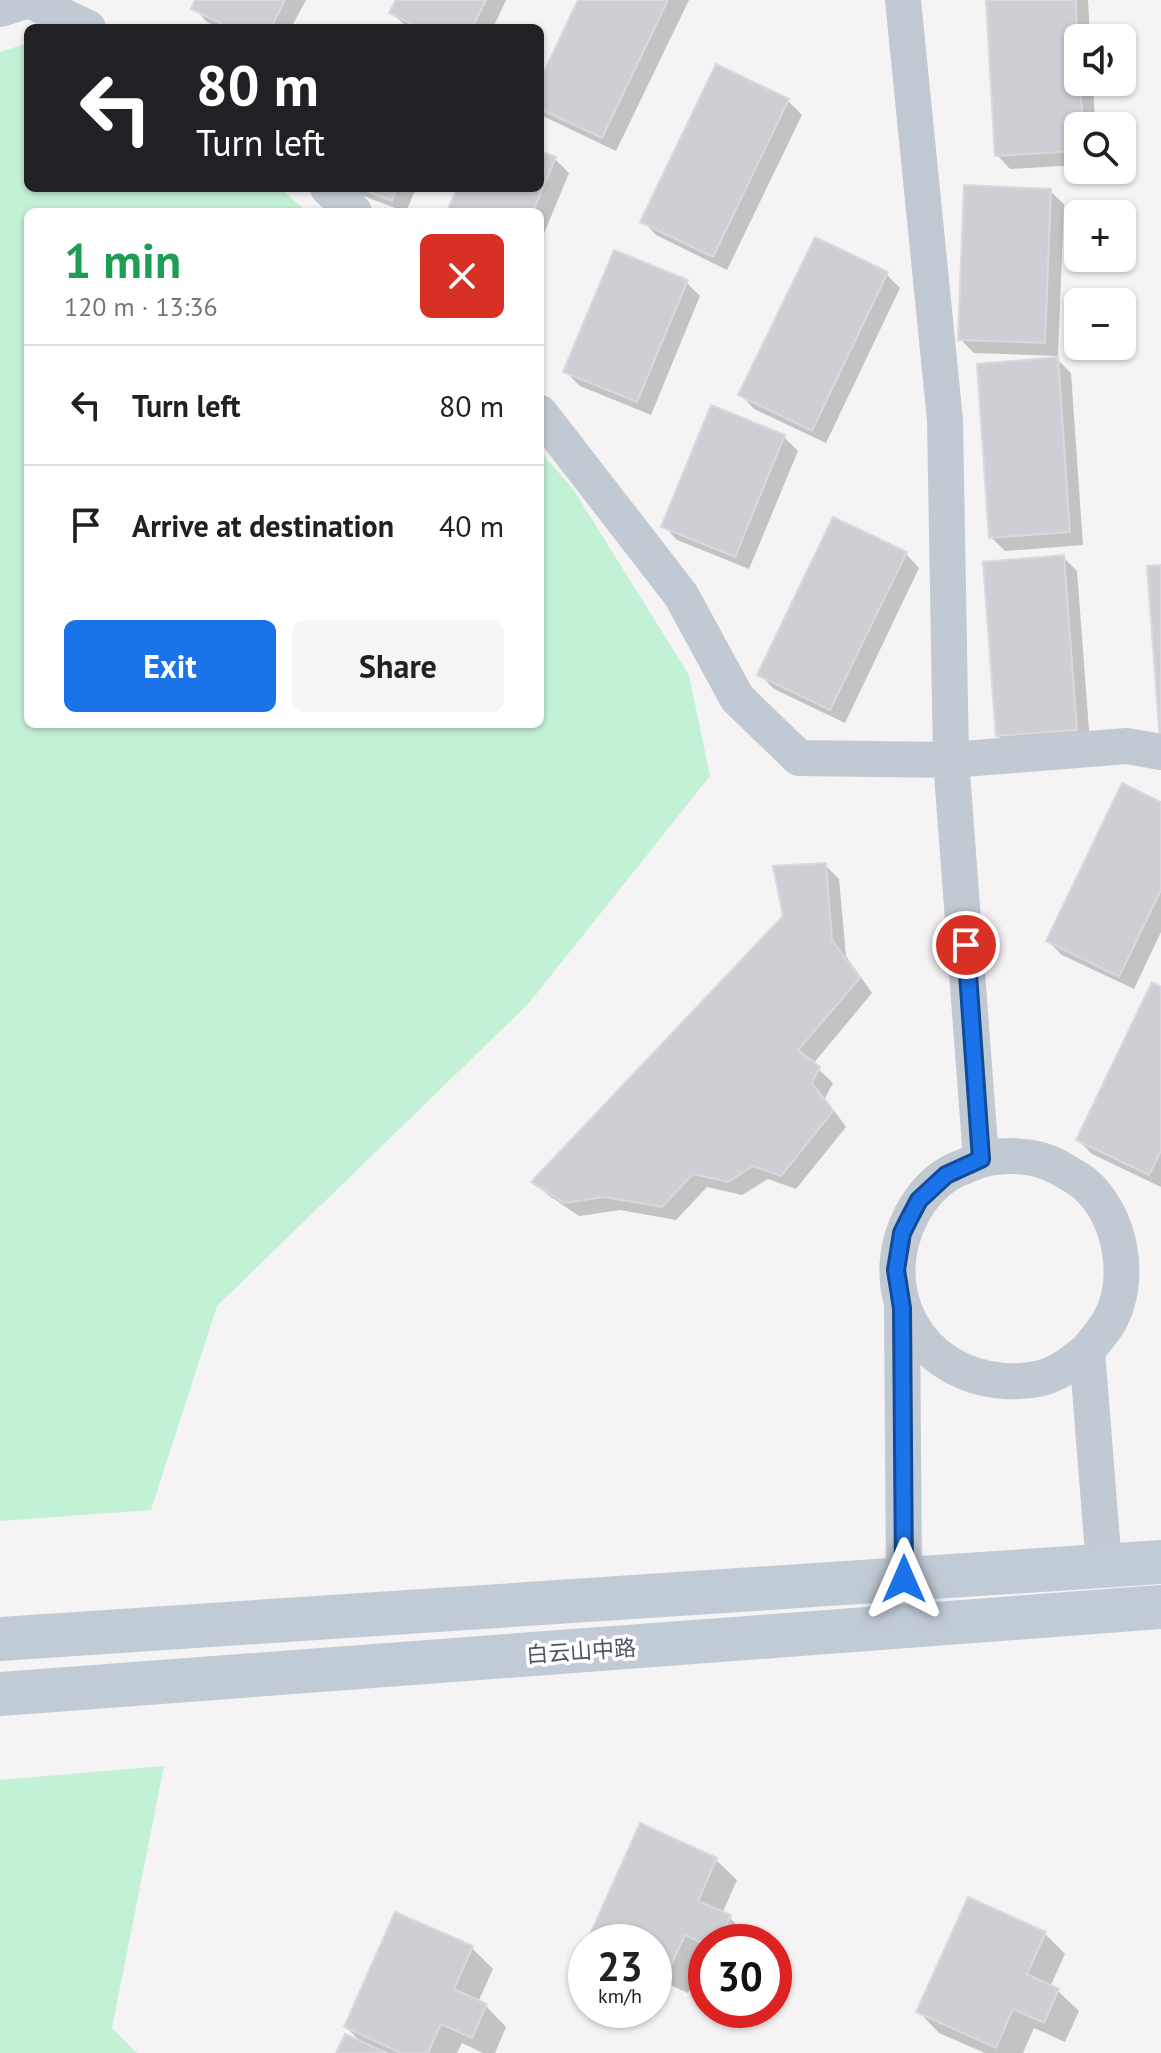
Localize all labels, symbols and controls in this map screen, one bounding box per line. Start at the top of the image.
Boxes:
map controls [1064,24,1136,360]
button: sound [1064,24,1136,96]
text: 80 m [196,49,319,121]
icon: left [64,56,168,160]
button: search [1064,112,1136,184]
text: Turn left [196,119,325,166]
button: + [1064,200,1136,272]
text: 1 min [64,229,181,291]
button: close [420,234,504,318]
button: − [1064,288,1136,360]
text: 120 m · 13:36 [64,290,218,323]
icon: left [64,383,108,427]
text: Turn left [132,386,240,425]
text: 80 m [439,386,504,425]
icon: arrive [64,503,108,547]
text: Arrive at destination [132,506,394,545]
text: 40 m [439,506,504,545]
button: Exit [64,620,276,712]
button: Share [292,620,504,712]
pin [932,911,1000,979]
icon: arrive [944,923,988,967]
position arrow [862,1537,946,1621]
street label: 白云山中路 [525,1633,637,1669]
speed limit sign: 30 [688,1924,792,2028]
text: 23 [597,1940,643,1992]
text: km/h [598,1983,642,2009]

